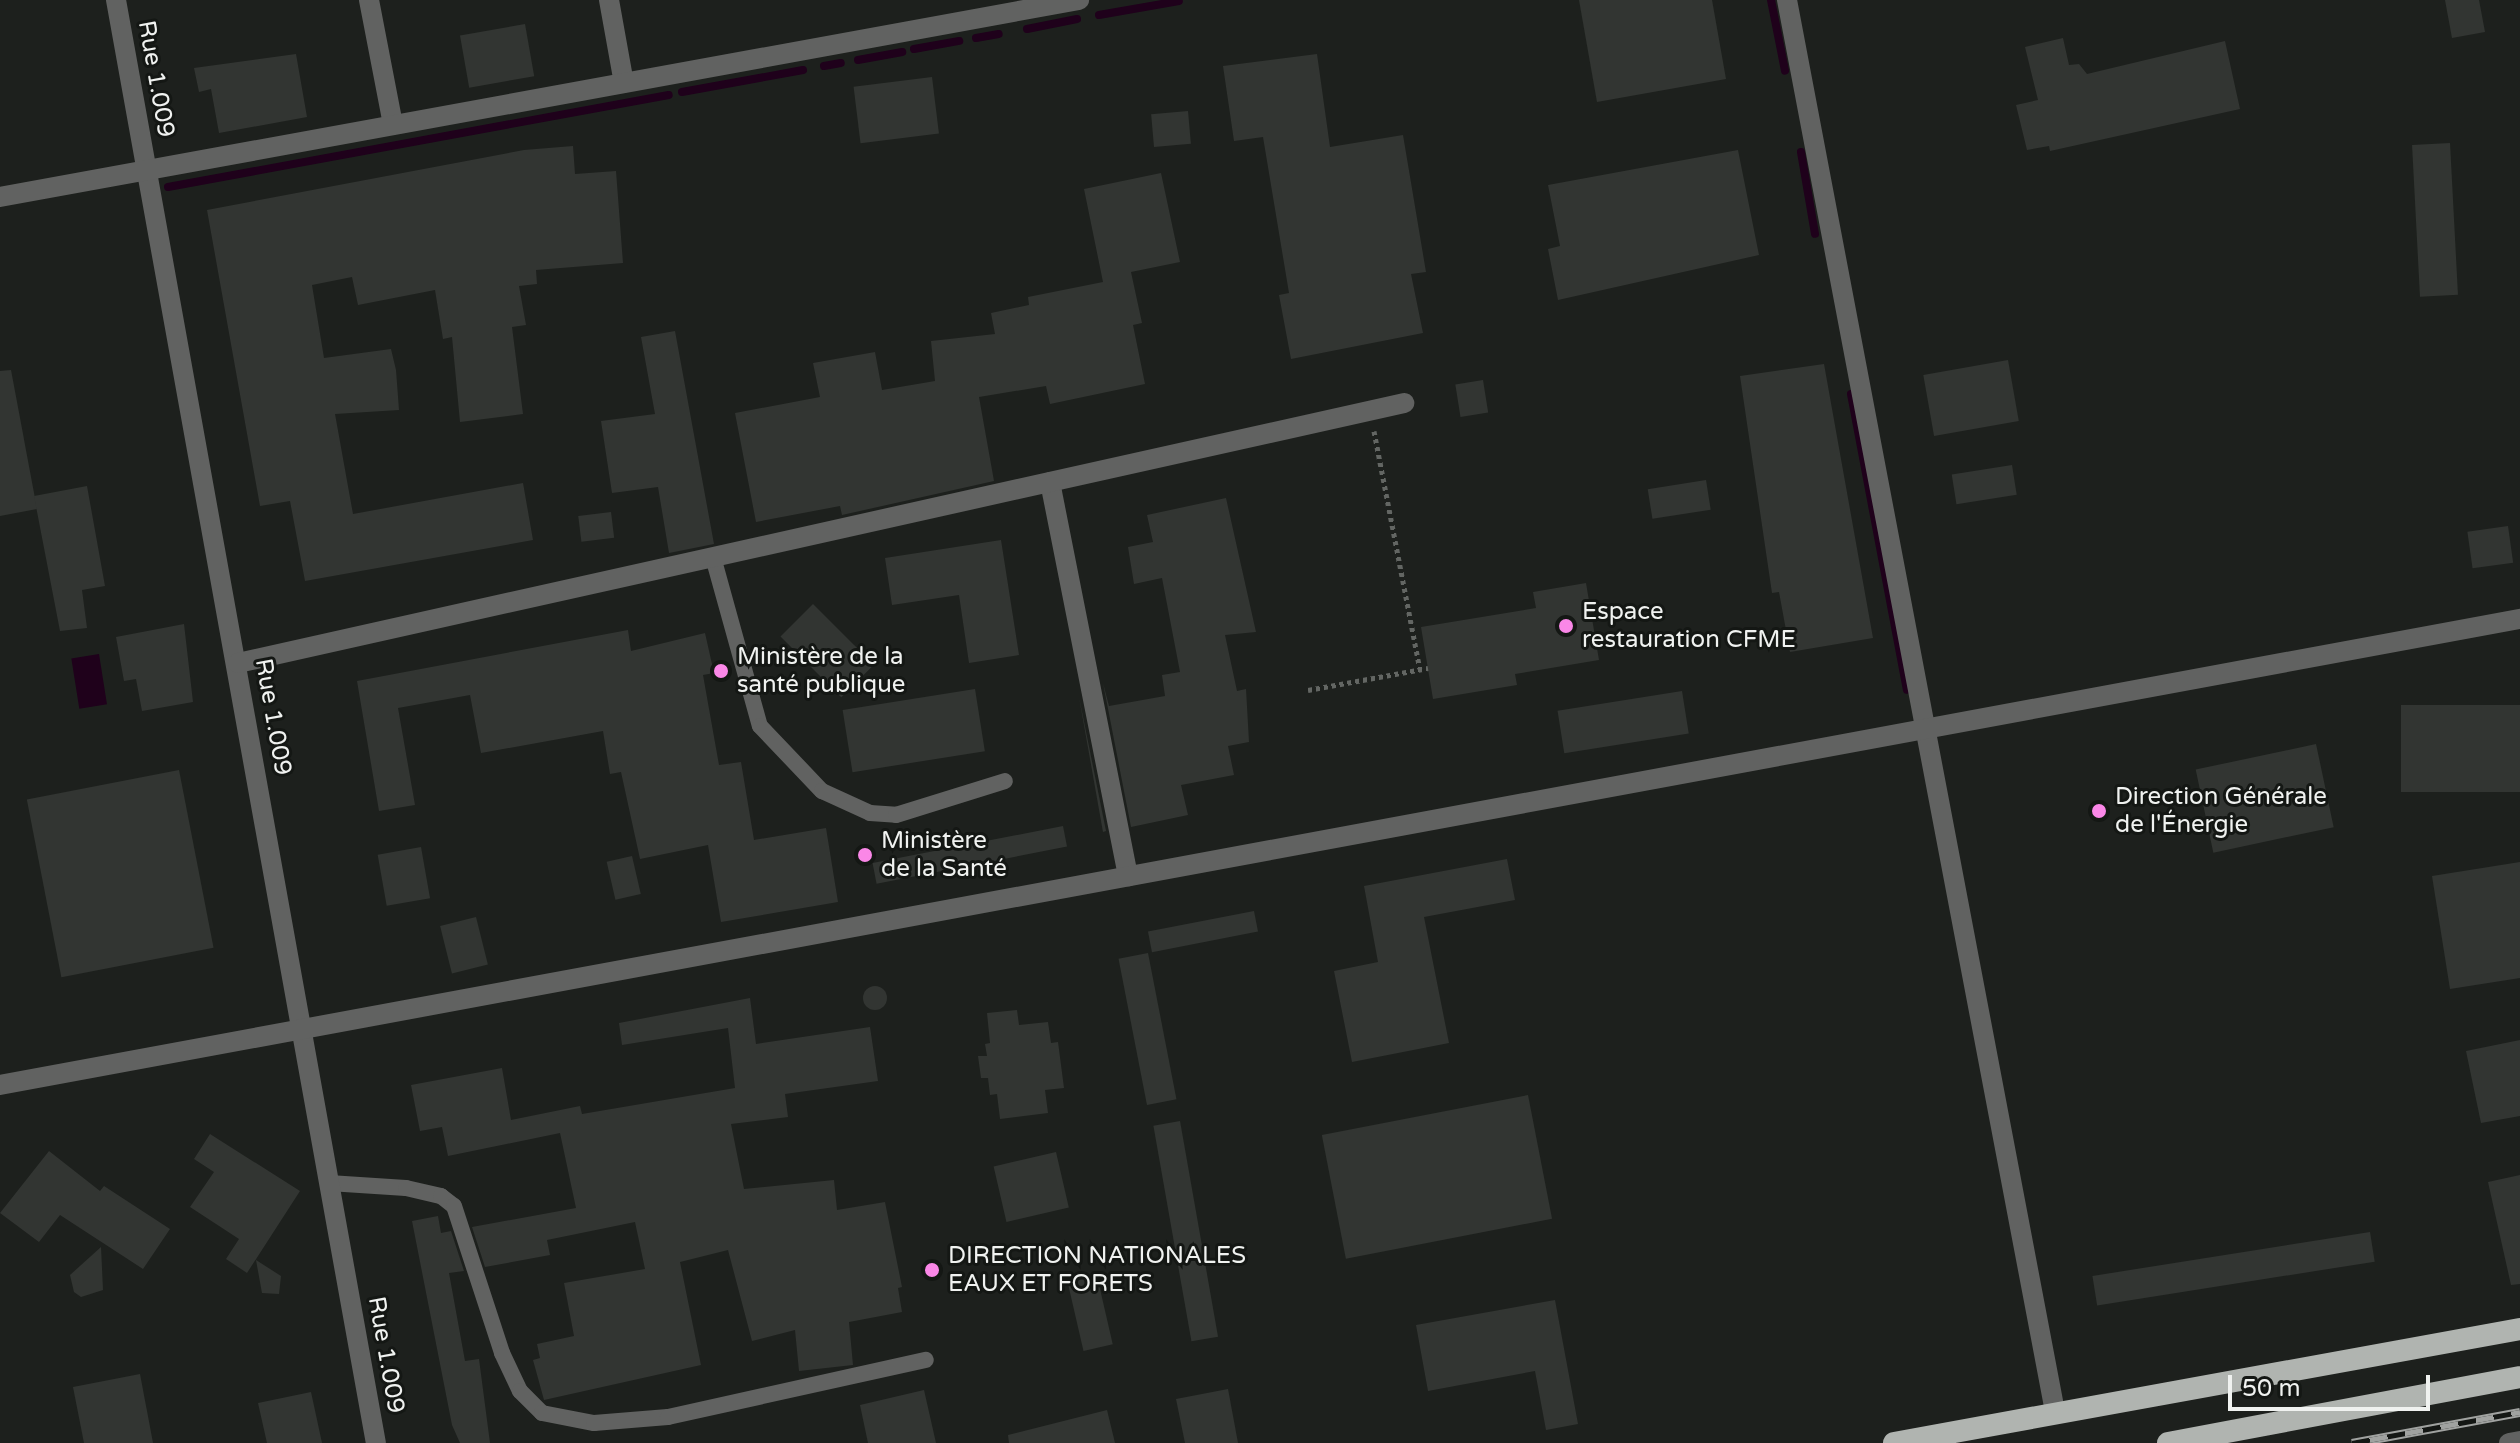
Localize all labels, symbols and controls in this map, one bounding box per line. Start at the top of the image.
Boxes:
street label: Rue 1.009 [132,18,180,140]
place label: Espace restauration CFME [1582,598,1796,654]
marker: Espace restauration CFME [1557,617,1575,635]
place label: Ministère de la santé publique [737,643,905,699]
street label: Rue 1.009 [249,656,297,778]
marker: Ministère de la santé publique [712,662,730,680]
place label: Direction Générale de l'Énergie [2115,783,2327,839]
marker: Direction Générale de l'Énergie [2090,802,2108,820]
place label: Ministère de la Santé [881,827,1007,883]
marker: Ministère de la Santé [856,846,874,864]
place label: DIRECTION NATIONALES EAUX ET FORETS [948,1242,1246,1298]
marker: DIRECTION NATIONALES EAUX ET FORETS [923,1261,941,1279]
street label: Rue 1.009 [362,1294,410,1416]
scale bar [2232,1359,2434,1409]
text: 50 m [2242,1374,2300,1403]

